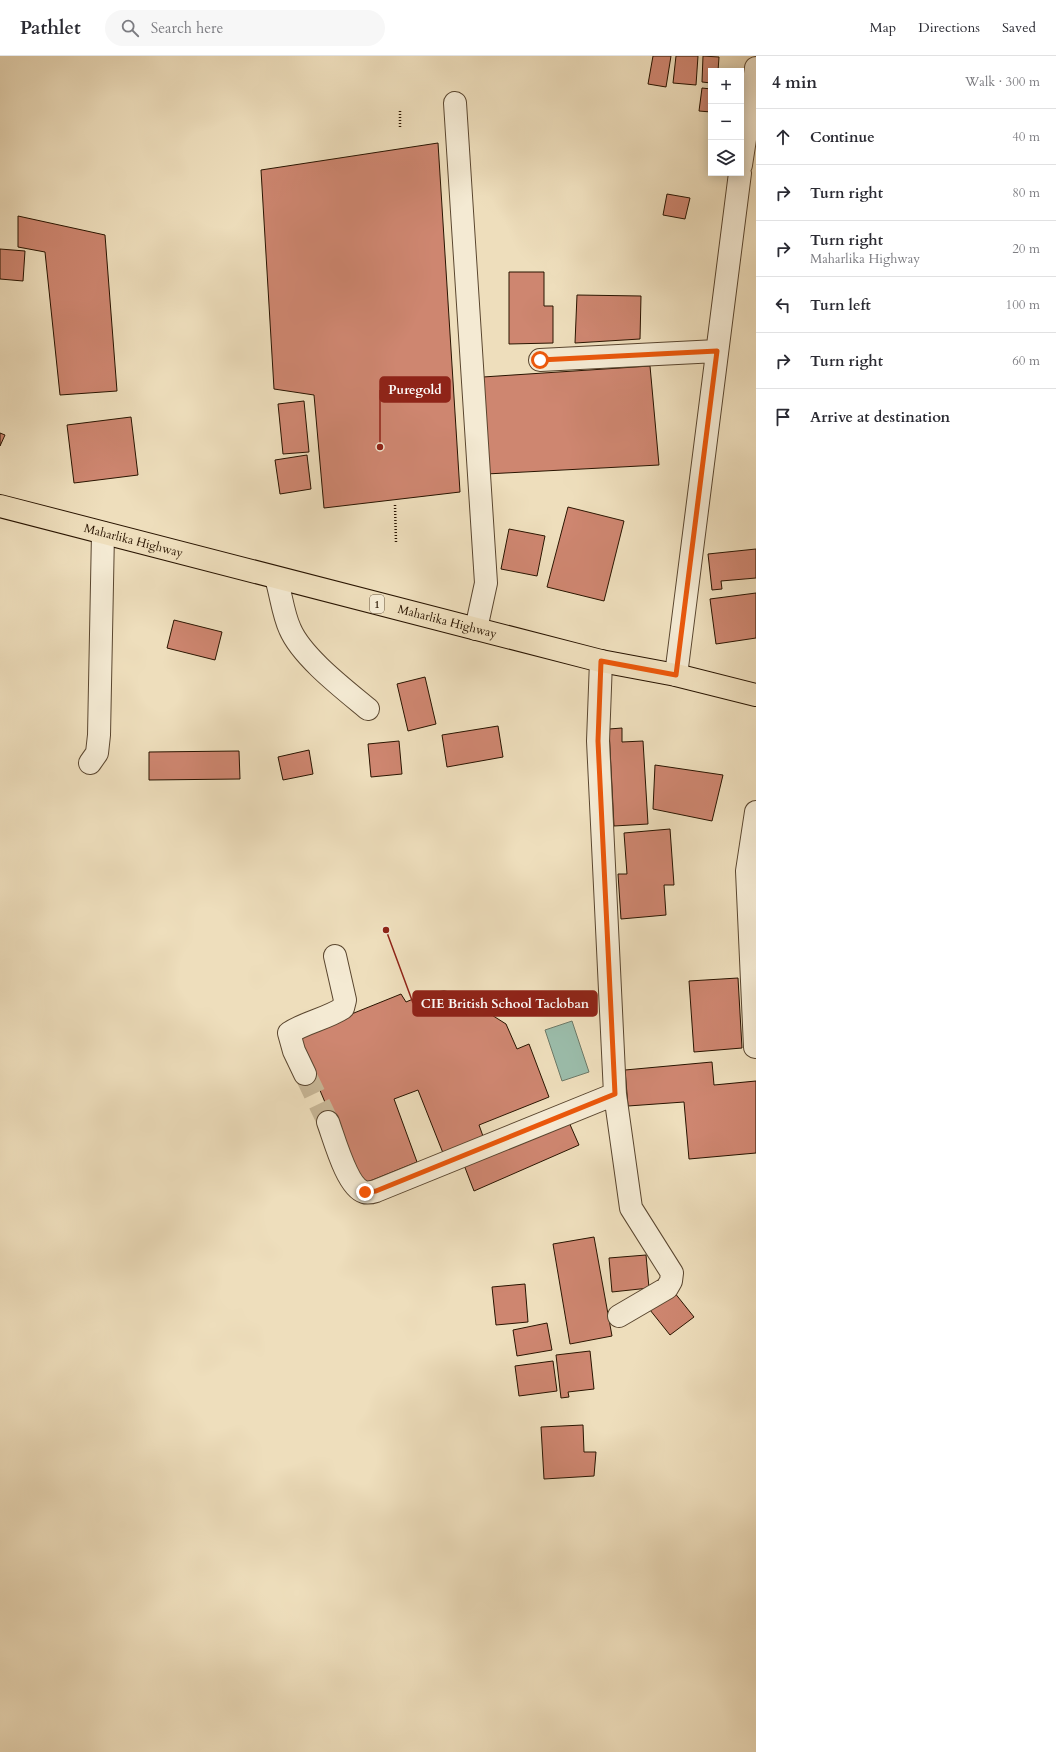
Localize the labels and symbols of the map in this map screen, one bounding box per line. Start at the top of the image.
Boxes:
route start [531,351,549,369]
callout: Puregold [380,377,450,402]
text: Puregold [388,381,442,399]
street label: Maharlika Highway [82,520,186,561]
road number: 1 [370,595,384,613]
street label: Maharlika Highway [396,601,499,642]
callout: CIE British School Tacloban [413,991,597,1016]
text: CIE British School Tacloban [421,995,590,1013]
route end [356,1183,374,1201]

